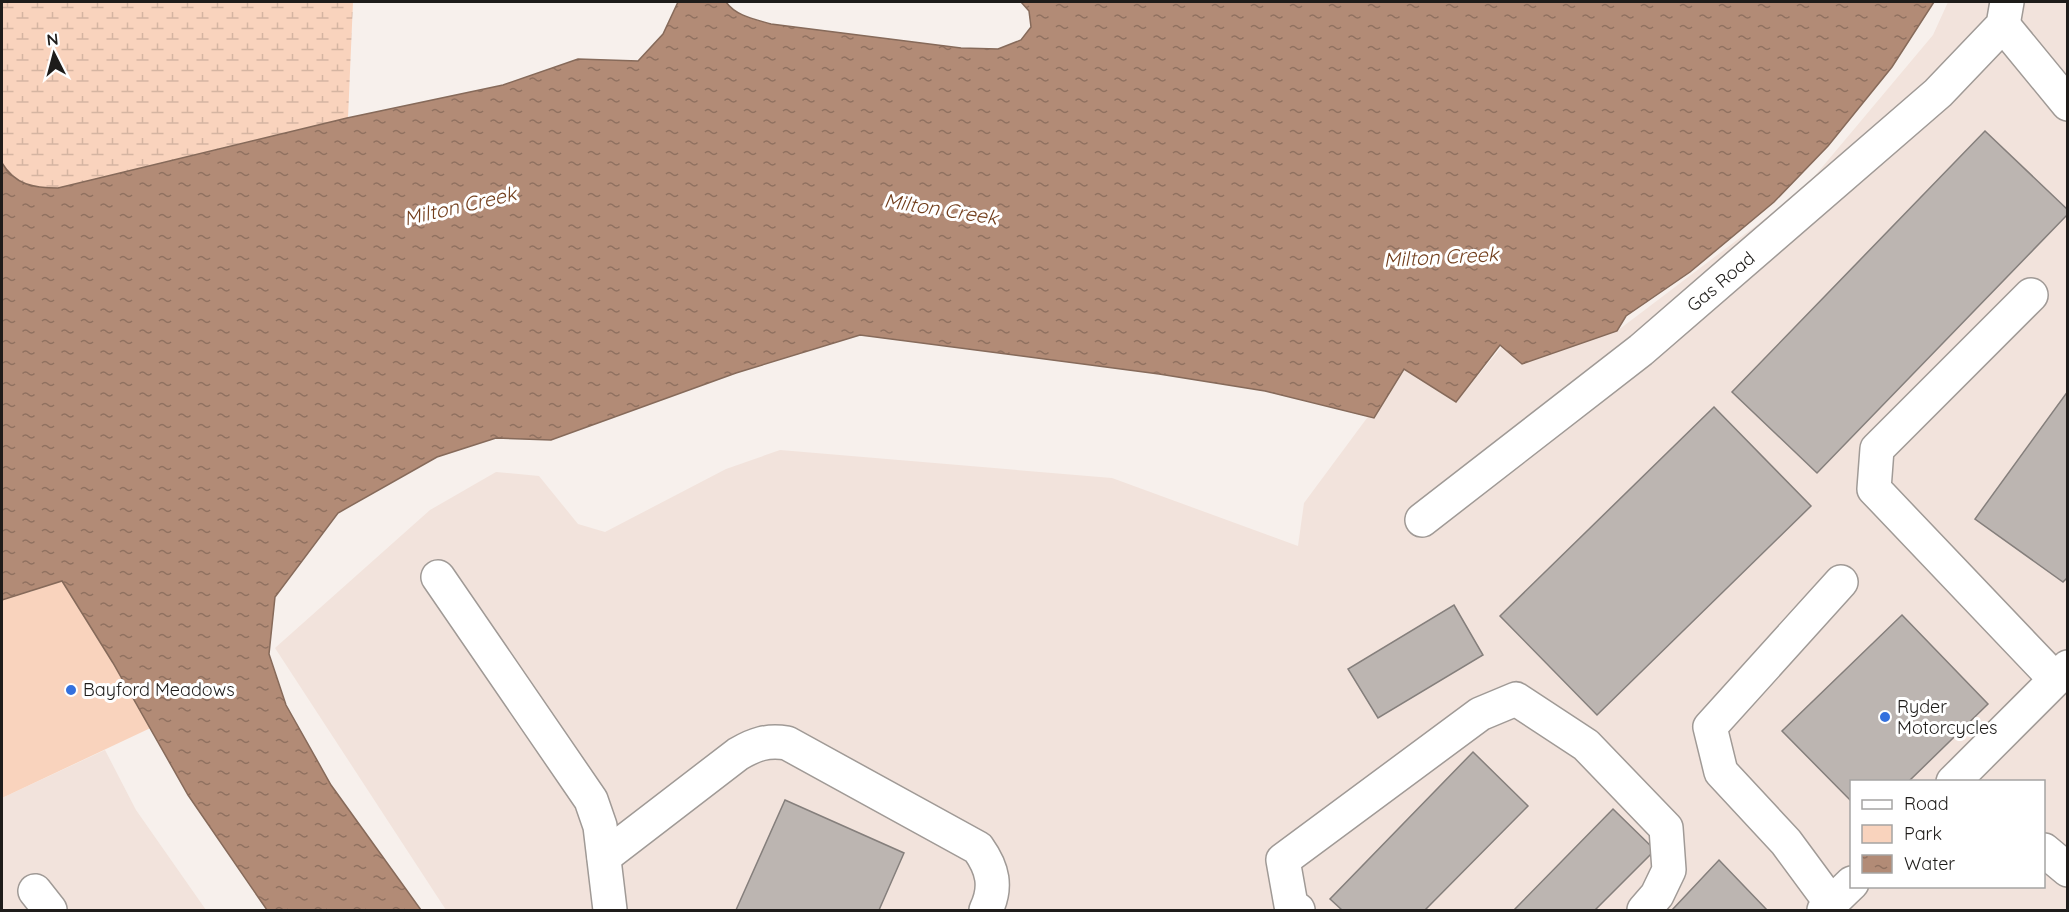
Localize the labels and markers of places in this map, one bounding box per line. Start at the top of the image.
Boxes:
place label: Bayford Meadows [83,678,235,701]
marker: Bayford Meadows [64,683,78,697]
place label: Ryder Motorcycles [1897,695,1998,739]
marker: Ryder Motorcycles [1878,710,1892,724]

